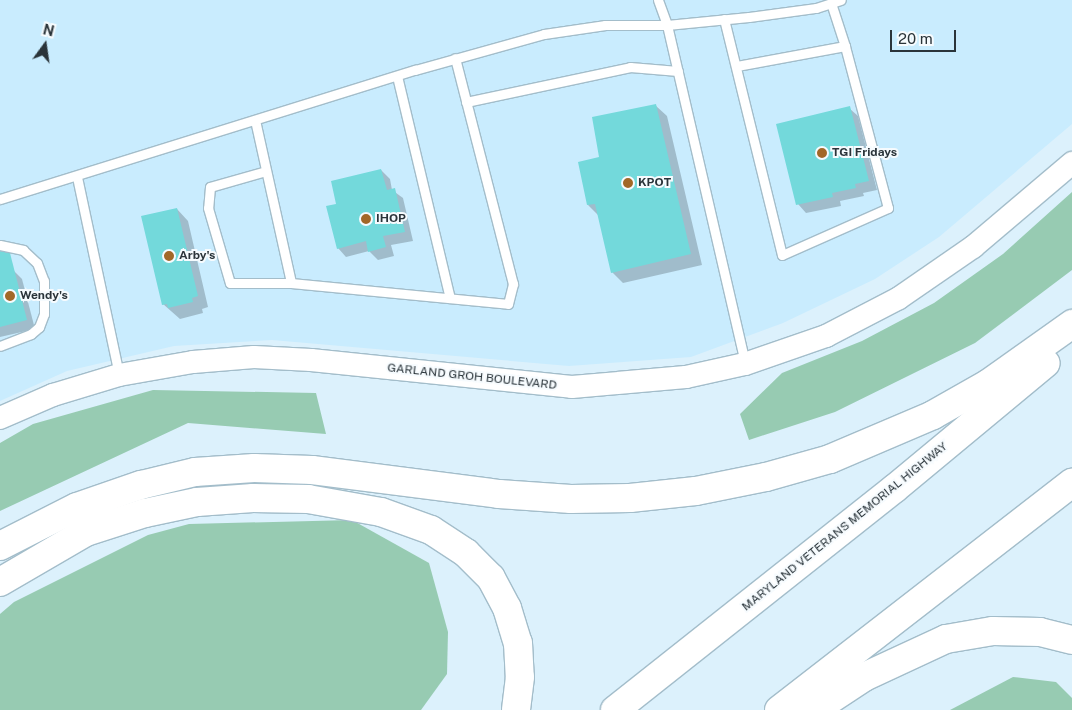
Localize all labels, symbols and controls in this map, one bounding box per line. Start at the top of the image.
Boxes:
north arrow [20,20,70,70]
scale bar [892,20,958,52]
text: N [41,21,56,40]
text: 20 m [898,30,933,47]
place label: TGI Fridays [832,146,897,160]
marker: TGI Fridays [816,147,828,159]
place label: KPOT [638,176,671,190]
marker: KPOT [622,177,634,189]
place label: IHOP [376,212,406,226]
marker: IHOP [360,213,372,225]
place label: Arby's [179,249,215,263]
marker: Arby's [163,250,175,262]
place label: Wendy's [20,289,68,303]
marker: Wendy's [4,290,16,302]
street label: GARLAND GROH BOULEVARD [387,361,557,393]
street label: MARYLAND VETERANS MEMORIAL HIGHWAY [739,439,951,615]

